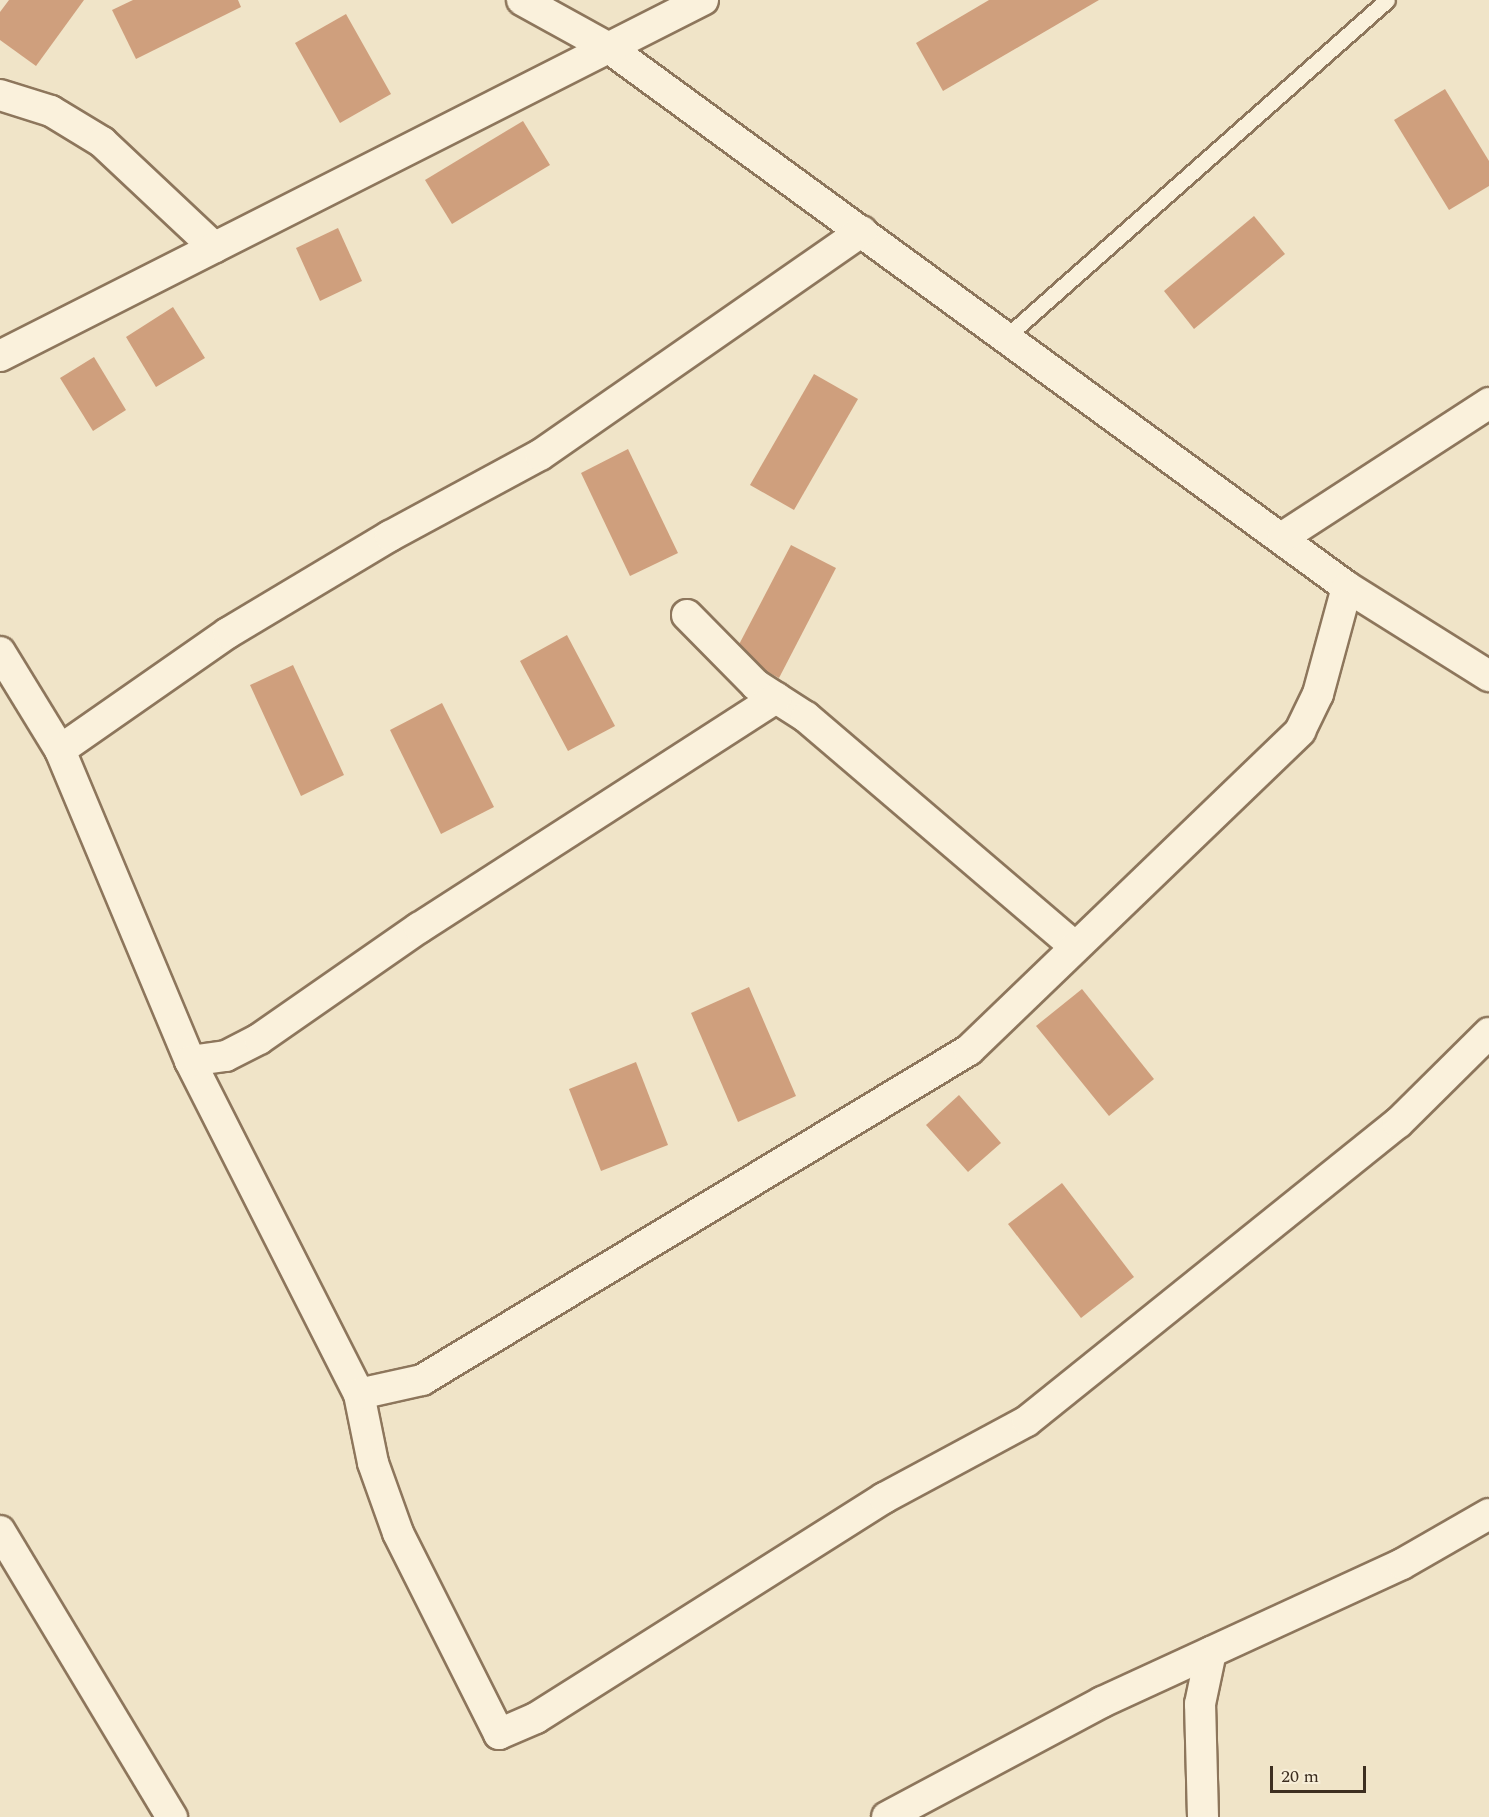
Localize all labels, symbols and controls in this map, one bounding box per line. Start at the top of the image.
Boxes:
scale bar [1273,1754,1369,1792]
text: 20 m [1281,1763,1319,1790]

